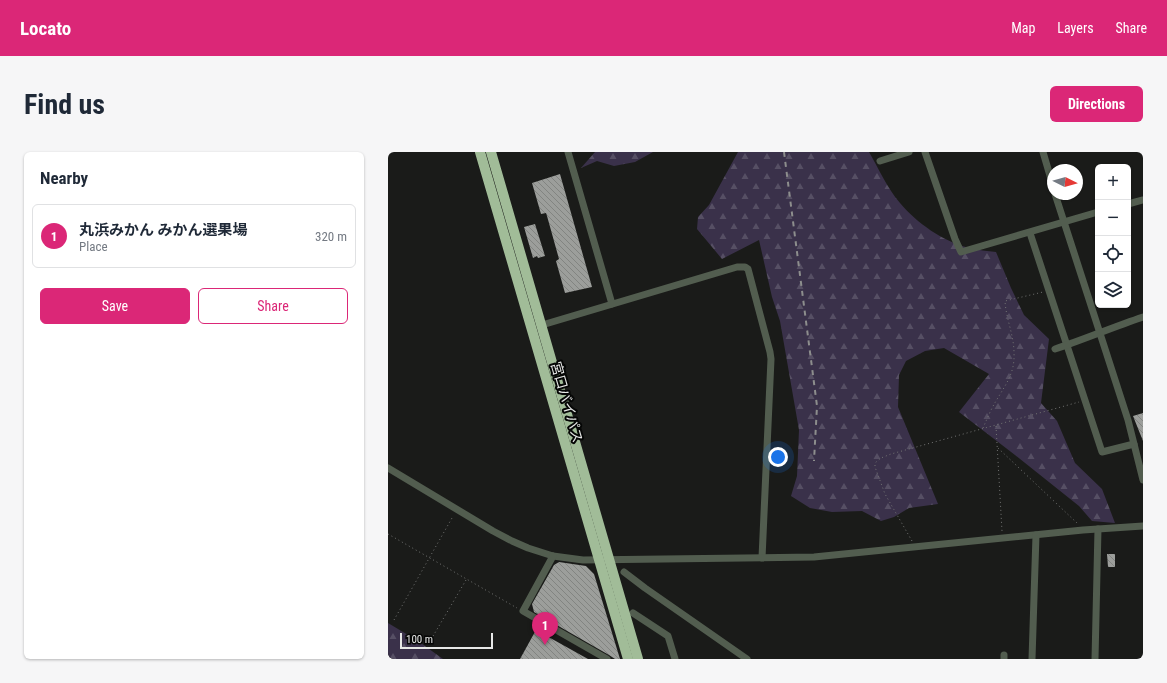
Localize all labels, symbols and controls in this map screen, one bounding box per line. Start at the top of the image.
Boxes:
text: Locato [20,17,71,40]
text: Map [1011,20,1035,36]
text: Layers [1057,20,1094,36]
text: Share [1116,20,1147,36]
button: Directions [1050,86,1143,122]
text: Find us [24,88,105,121]
north arrow [1047,164,1083,200]
map controls [1095,164,1131,308]
button: + [1095,164,1131,200]
text: Nearby [40,168,88,188]
button: − [1095,200,1131,236]
text: 丸浜みかん みかん選果場 [79,221,247,239]
text: 1 [51,229,57,244]
text: 320 m [315,229,347,244]
button: locate [1095,236,1131,272]
text: Place [79,239,108,254]
button: layers [1095,272,1131,308]
button: Save [40,288,190,324]
button: Share [198,288,348,324]
street label: 宮口バイパス [548,360,586,444]
your location [768,447,788,467]
pin: 1 [532,612,558,645]
scale bar [400,631,493,650]
text: 100 m [406,633,433,646]

